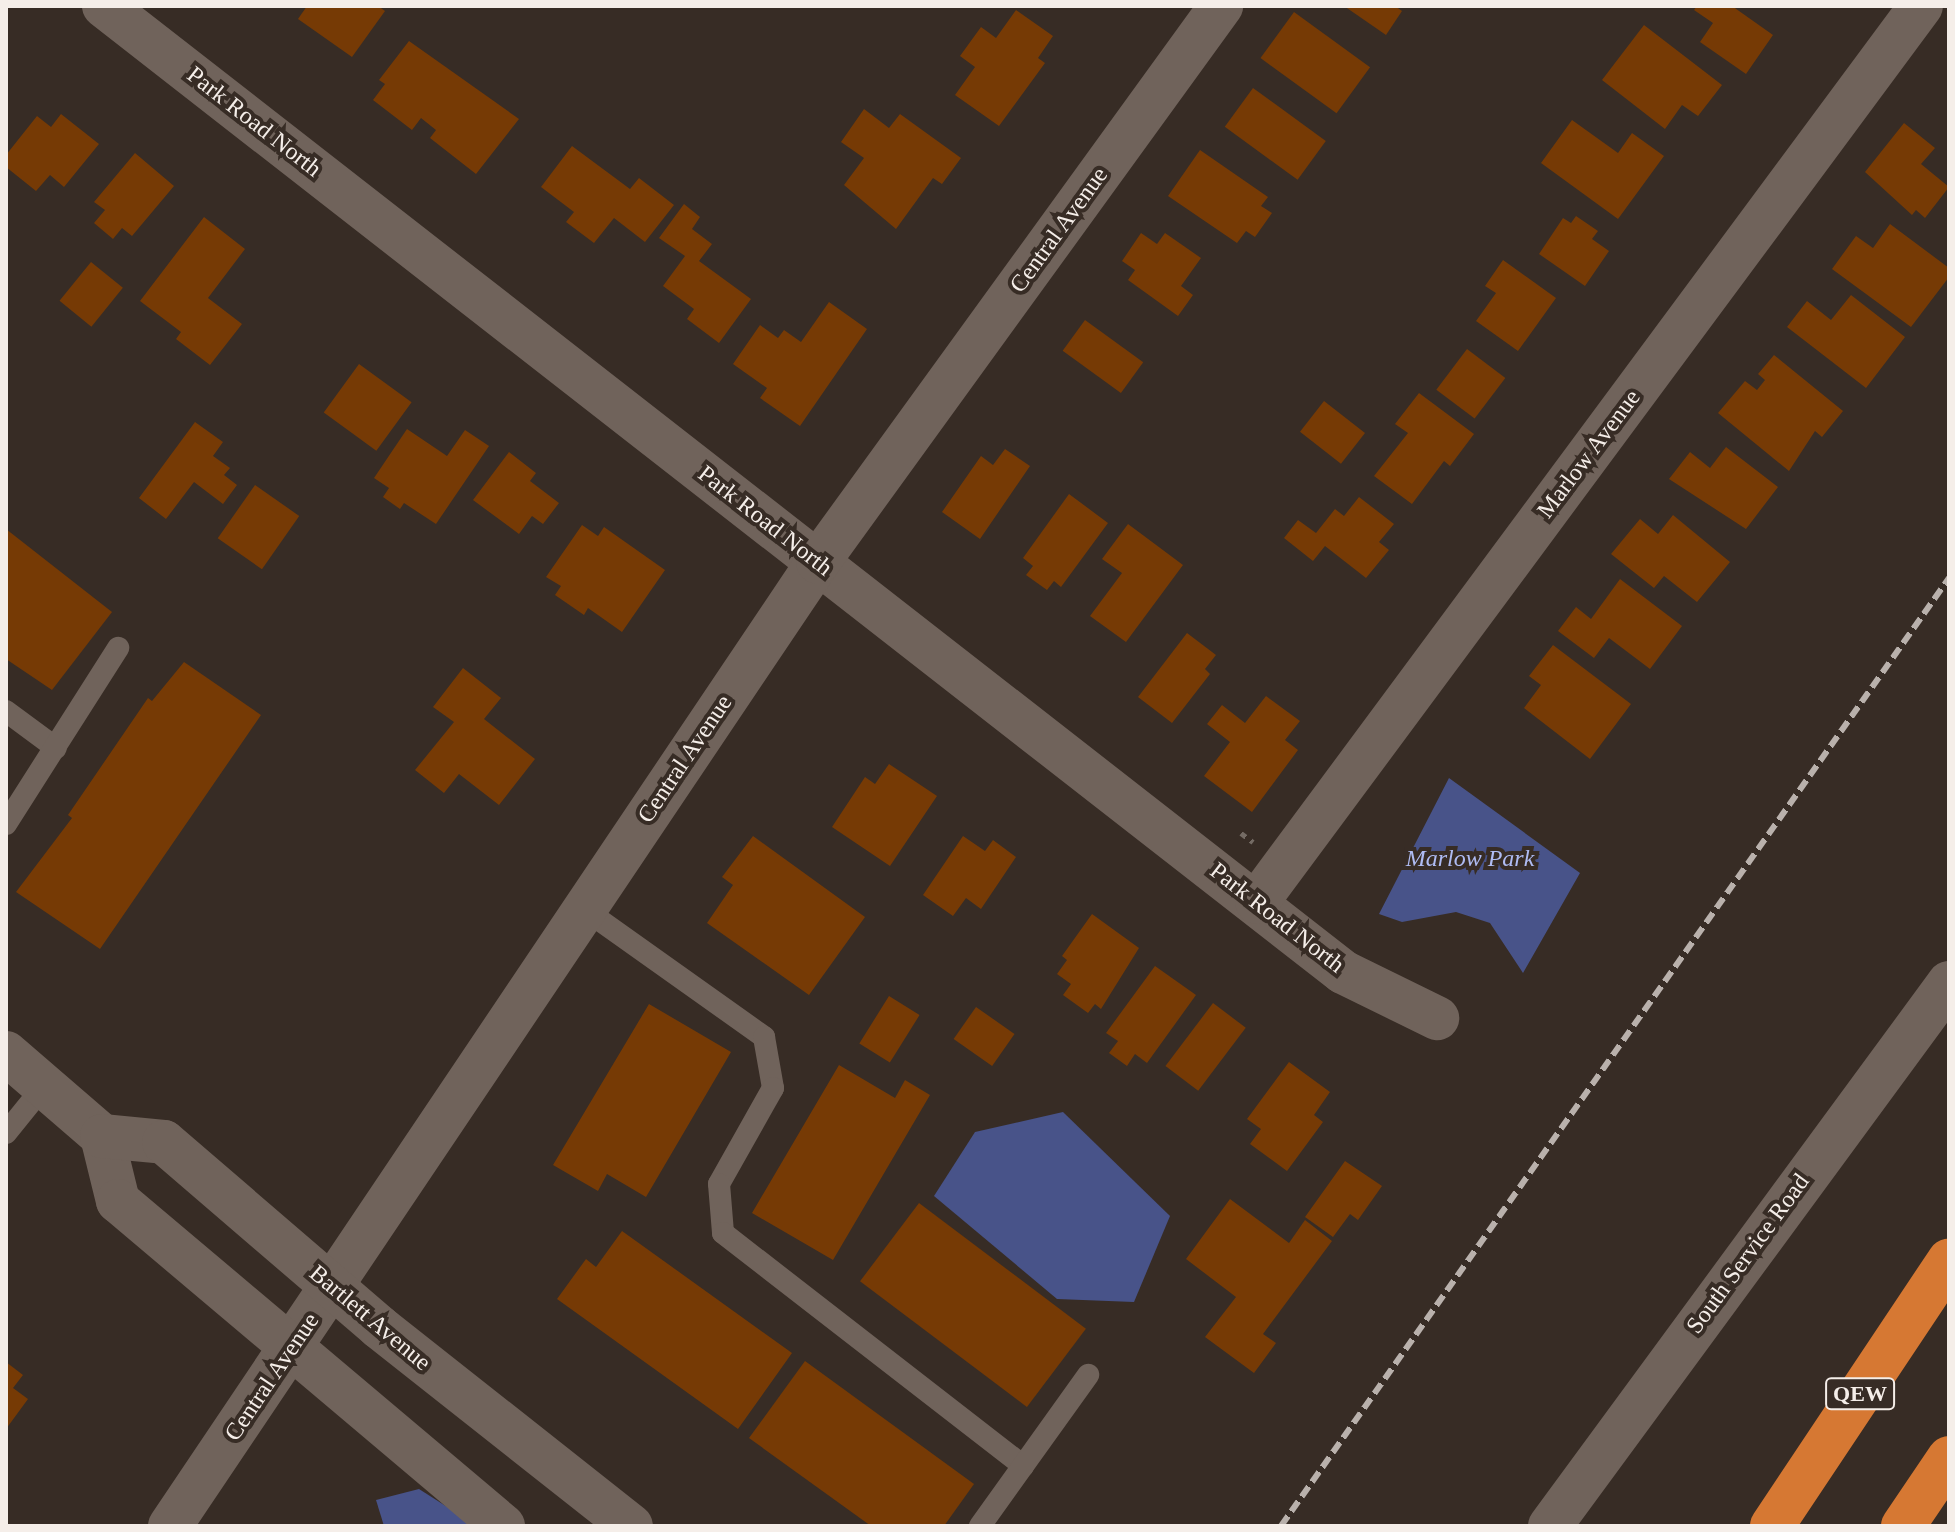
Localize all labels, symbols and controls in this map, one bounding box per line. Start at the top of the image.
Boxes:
street label: Park Road North [181,61,327,183]
street label: Central Avenue [1003,161,1115,299]
street label: Marlow Avenue [1531,384,1647,524]
street label: Park Road North [692,460,838,582]
street label: Central Avenue [631,689,739,829]
park label: Marlow Park [1406,845,1534,873]
street label: Park Road North [1204,857,1350,979]
street label: South Service Road [1680,1168,1816,1340]
street label: Bartlett Avenue [303,1258,437,1378]
street label: Central Avenue [218,1307,326,1447]
road number: QEW [1824,1376,1896,1412]

